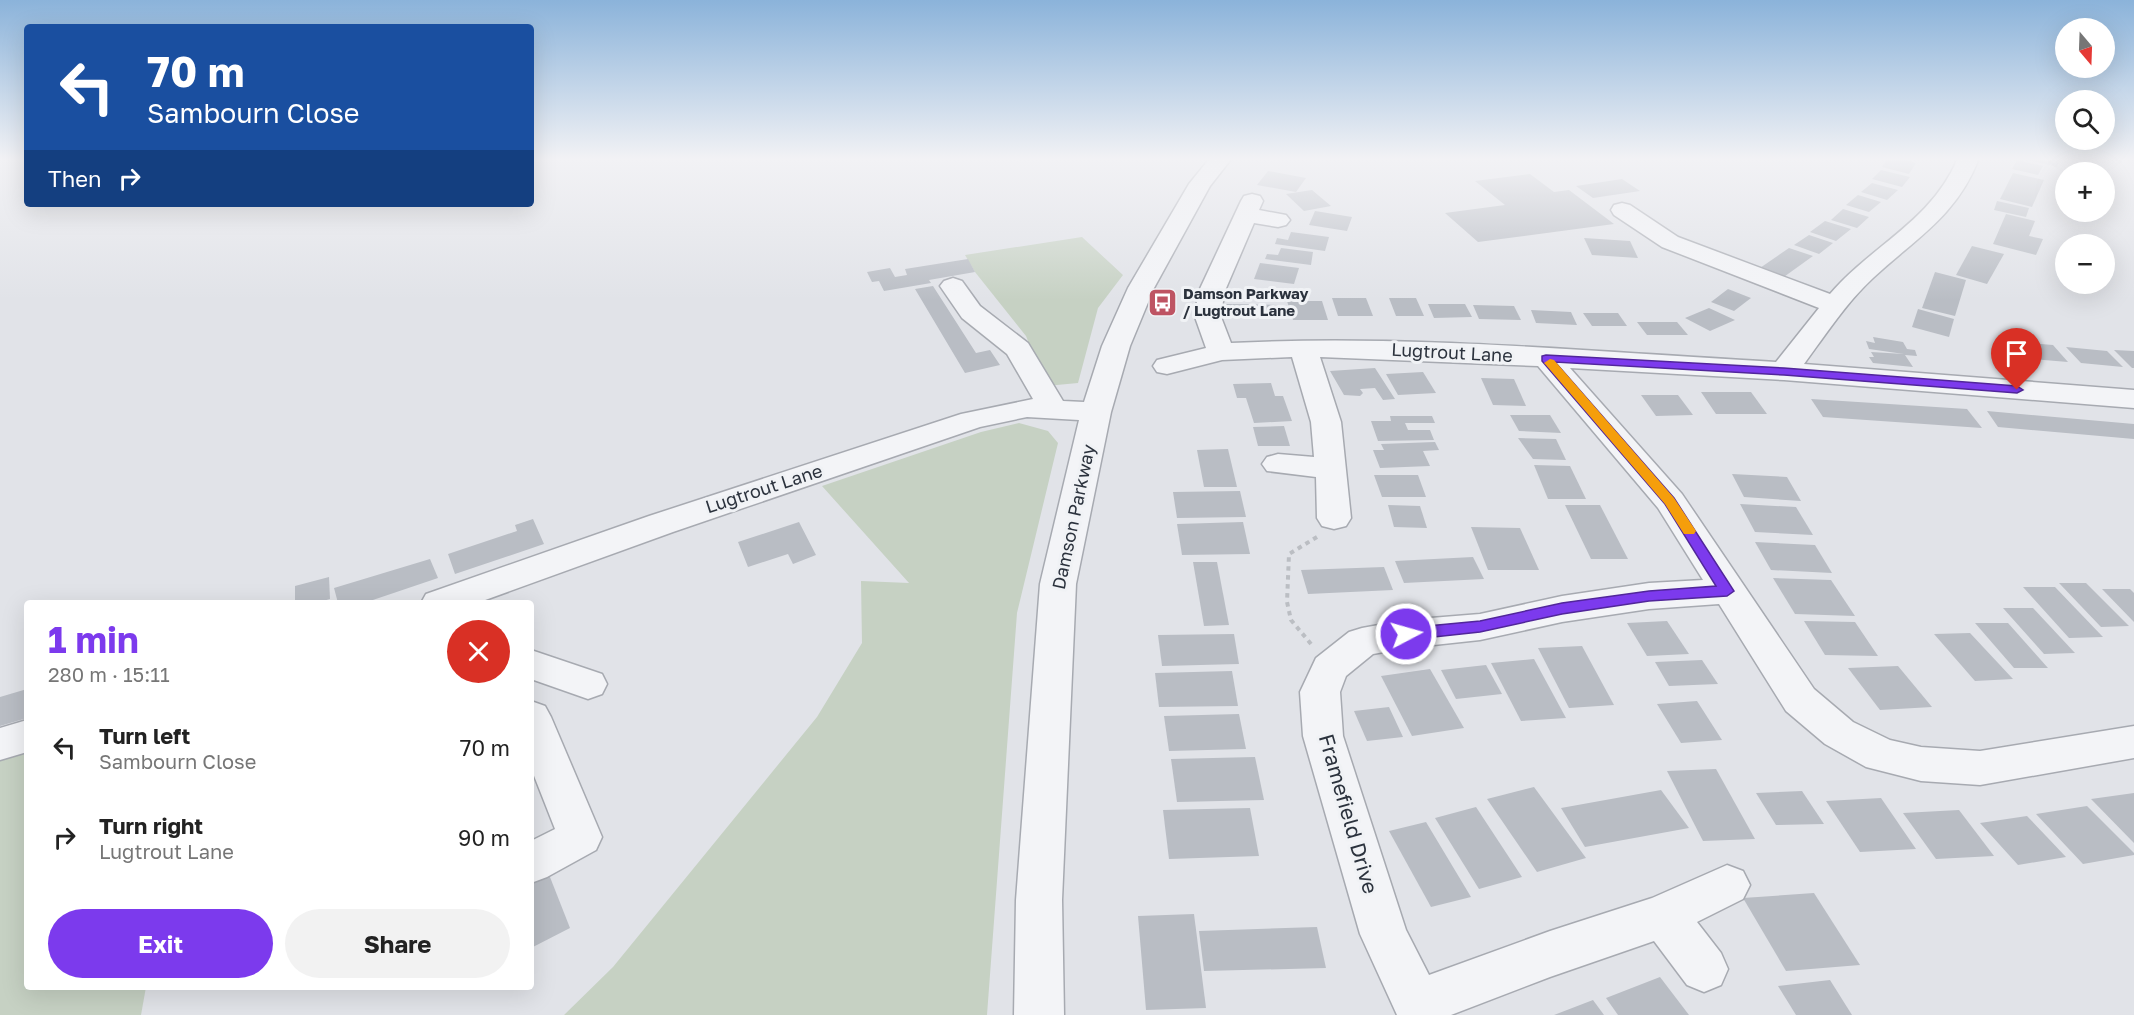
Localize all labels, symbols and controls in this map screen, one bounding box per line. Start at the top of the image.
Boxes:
north arrow [2055,18,2115,78]
map controls [2055,18,2115,294]
text: 70 m [147,46,244,96]
icon: left [48,48,126,126]
button: search [2055,90,2115,150]
text: Sambourn Close [147,97,359,129]
icon: right [113,162,146,195]
button: + [2055,162,2115,222]
text: Then [48,165,101,192]
button: − [2055,234,2115,294]
place label: Damson Parkway / Lugtrout Lane [1183,284,1309,319]
bus stop icon: Damson Parkway / Lugtrout Lane [1146,287,1178,319]
pin [1991,328,2042,390]
icon: arrive [2000,337,2033,370]
street label: Lugtrout Lane [1391,338,1513,366]
street label: Damson Parkway [1047,442,1099,591]
street label: Lugtrout Lane [703,459,825,517]
position arrow [1374,602,1438,666]
text: 1 min [48,618,139,661]
button: close [447,620,510,683]
text: 280 m · 15:11 [48,662,170,686]
text: Turn left [99,722,190,749]
icon: left [48,731,81,764]
street label: Framefield Drive [1314,731,1384,897]
text: 70 m [460,734,510,761]
text: Sambourn Close [99,749,256,773]
text: Turn right [99,812,203,839]
icon: right [48,821,81,854]
text: 90 m [458,824,510,851]
text: Lugtrout Lane [99,839,234,863]
button: Exit [48,909,273,978]
button: Share [285,909,510,978]

